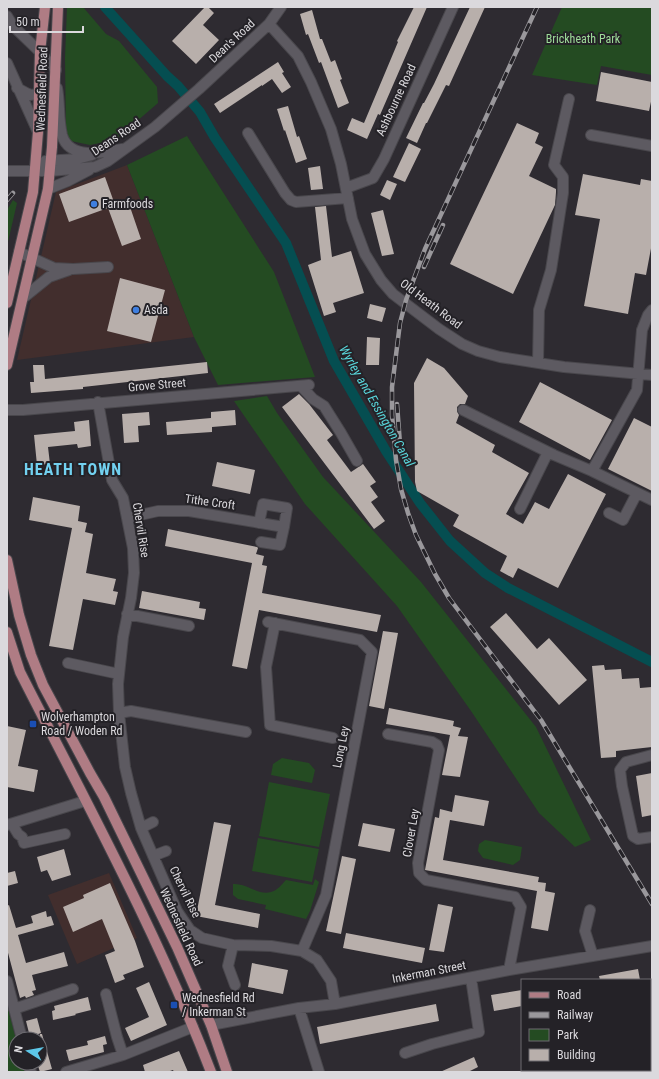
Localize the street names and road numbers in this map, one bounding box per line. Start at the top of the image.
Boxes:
street label: Dean's Road [206,16,258,66]
street label: Wednesfield Road [34,46,50,131]
street label: Ashbourne Road [373,62,419,138]
street label: Deans Road [89,115,143,159]
street label: Old Heath Road [397,276,465,332]
street label: Grove Street [127,375,187,395]
street label: Tithe Croft [184,492,236,513]
street label: Chervil Rise [130,501,152,559]
street label: Long Ley [330,725,352,769]
street label: Clover Ley [400,808,422,858]
street label: Chervil Rise [167,864,204,920]
street label: Wednesfield Road [157,886,205,968]
street label: Inkerman Street [391,958,468,986]

